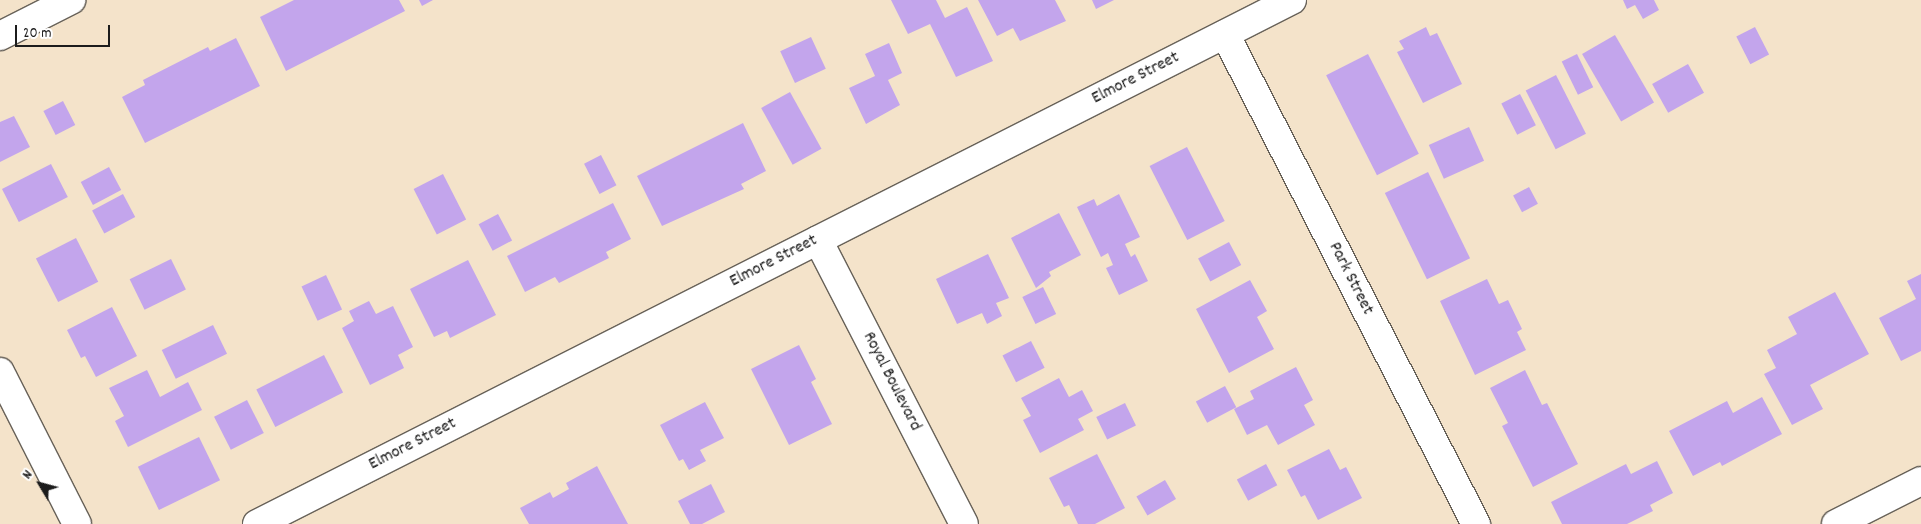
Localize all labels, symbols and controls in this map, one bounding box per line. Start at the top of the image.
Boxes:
scale bar [18,15,112,47]
text: 20 m [23,23,51,45]
street label: Elmore Street [1089,48,1183,110]
street label: Elmore Street [727,231,821,293]
street label: Park Street [1323,239,1377,319]
street label: Royal Boulevard [857,329,925,435]
street label: Elmore Street [366,414,460,476]
north arrow [15,459,65,509]
text: N [18,466,38,484]

